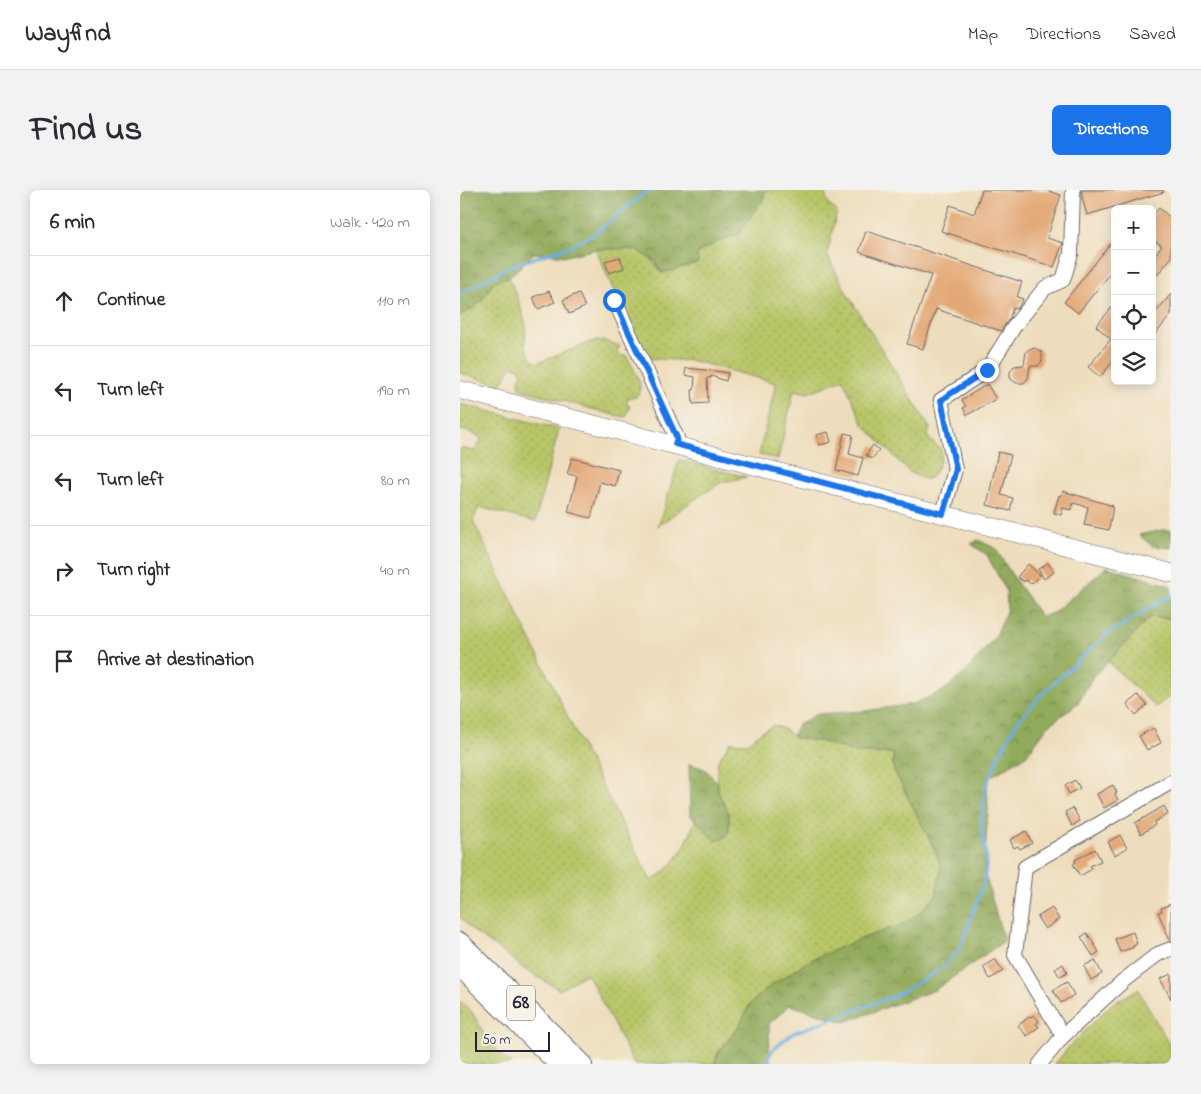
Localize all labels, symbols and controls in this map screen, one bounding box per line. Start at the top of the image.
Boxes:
text: Wayfind [25,17,111,52]
text: Map [968,22,998,48]
text: Directions [1026,22,1101,48]
text: Saved [1129,22,1176,48]
text: Find us [30,105,142,156]
button: Directions [1052,105,1171,155]
map controls [1111,205,1156,385]
button: + [1111,205,1156,250]
text: 6 min [50,208,95,238]
text: Walk · 420 m [330,211,410,235]
button: − [1111,250,1156,295]
icon: ahead [50,287,78,315]
text: Continue [97,287,165,314]
text: 110 m [376,289,410,313]
route start [603,289,626,312]
button: locate [1111,295,1156,340]
button: layers [1111,340,1156,385]
route end [976,359,999,382]
icon: left [50,377,78,405]
text: Turn left [97,377,164,404]
text: 190 m [377,379,410,403]
icon: left [50,467,78,495]
text: Turn left [97,467,164,494]
text: 80 m [381,469,410,493]
icon: right [50,557,78,585]
text: Turn right [97,557,170,584]
text: 40 m [380,559,410,583]
icon: arrive [50,647,78,675]
text: Arrive at destination [97,647,254,674]
road number: 68 [507,986,535,1020]
scale bar [475,1029,550,1052]
text: 50 m [482,1030,510,1051]

